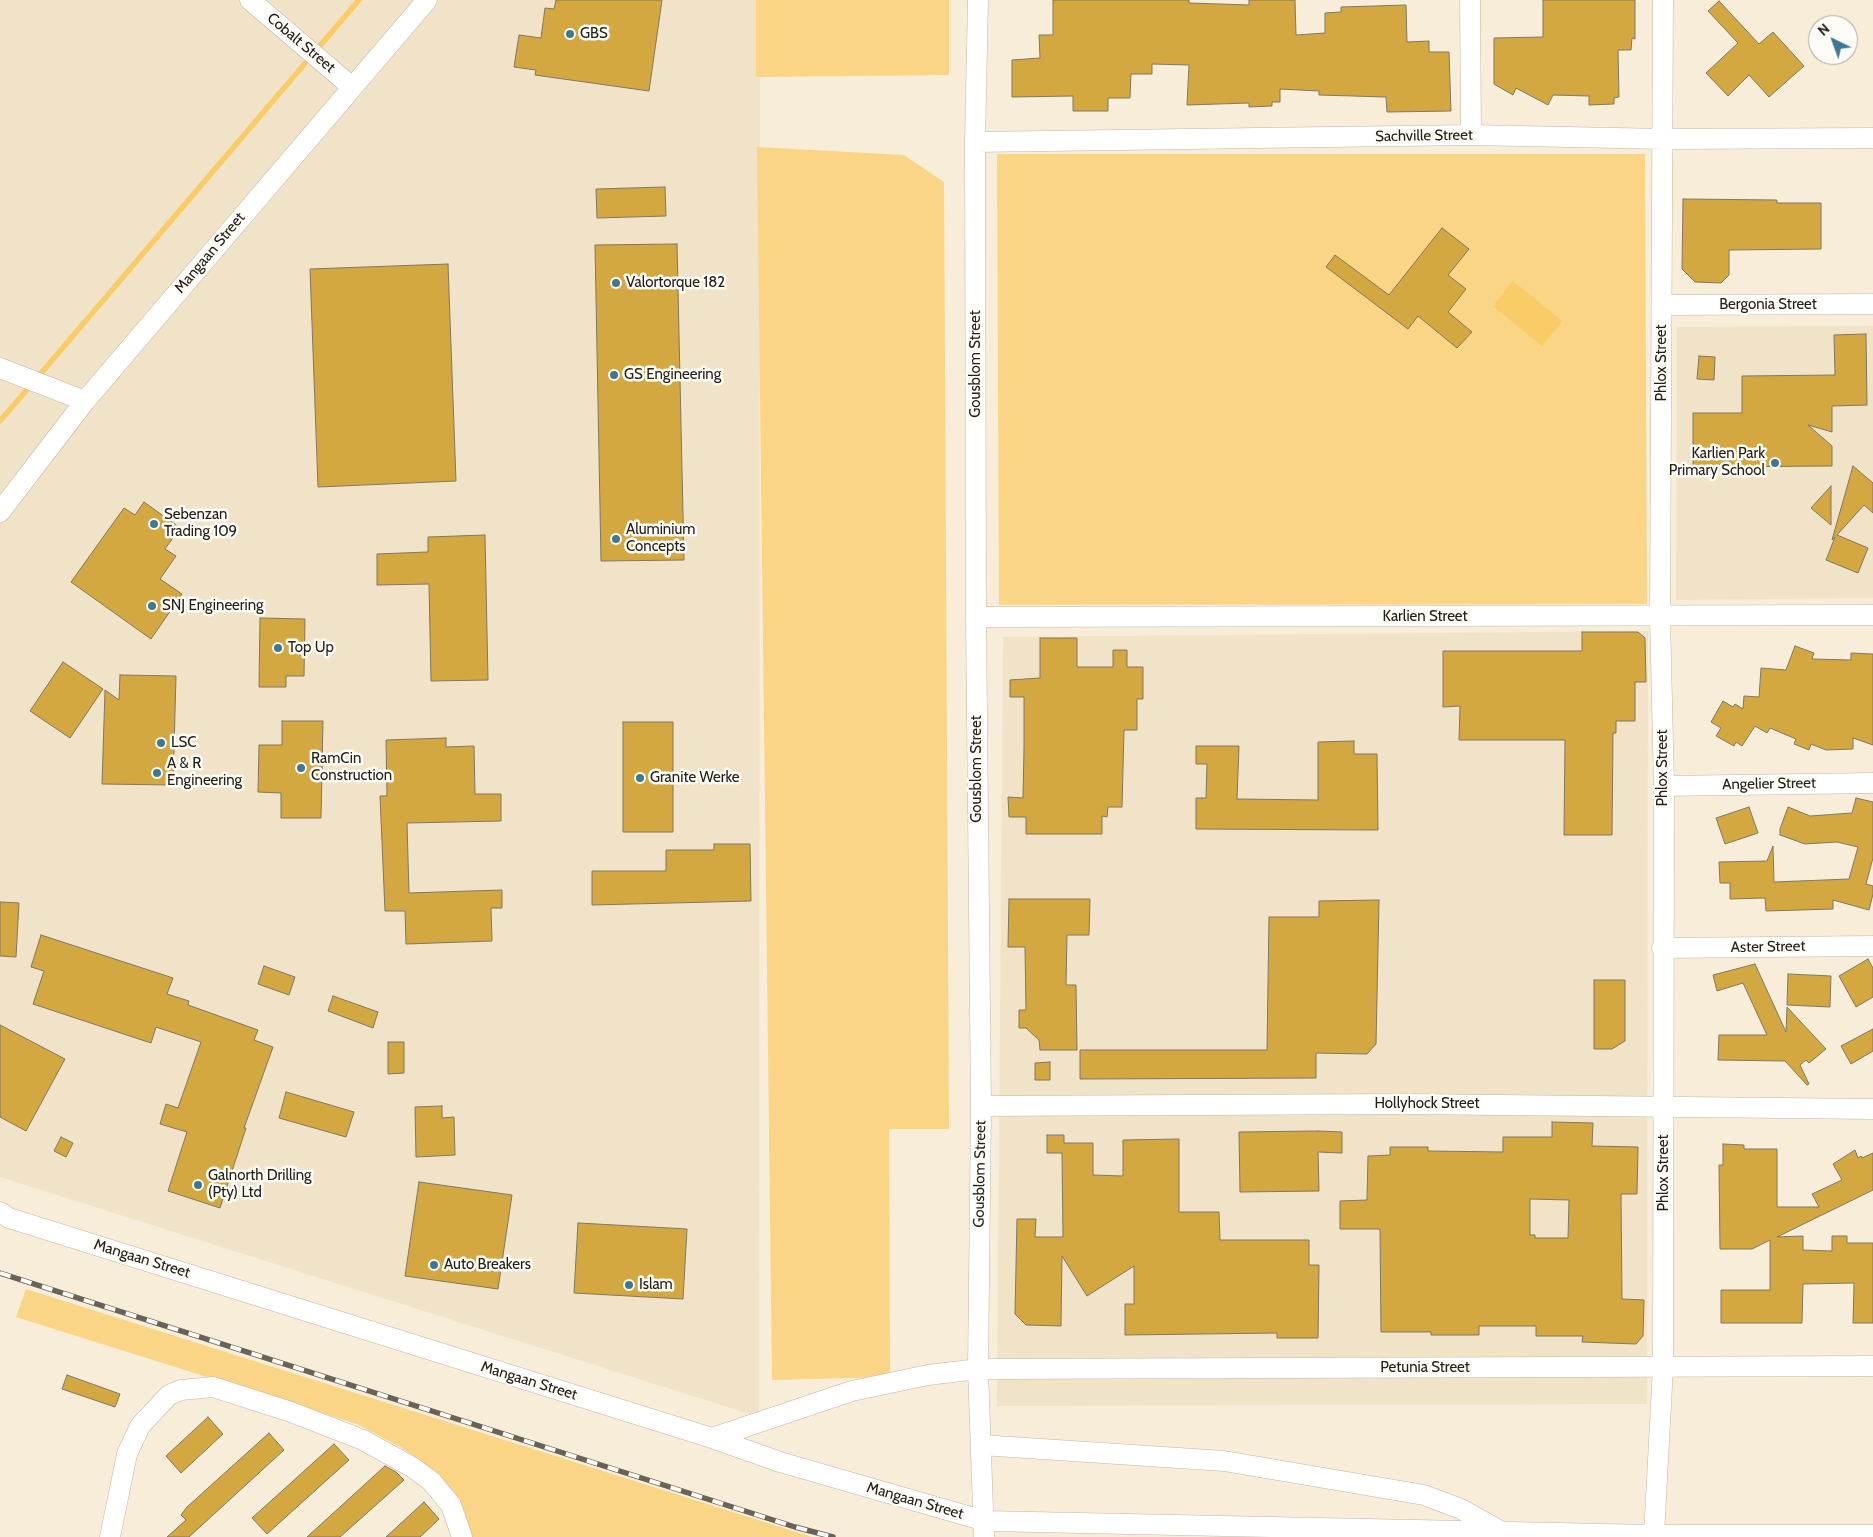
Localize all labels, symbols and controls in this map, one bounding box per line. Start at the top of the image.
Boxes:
street label: Cobalt Street [263,9,339,77]
north arrow [1808,15,1858,65]
text: N [1814,20,1833,40]
place label: GBS [580,25,608,43]
marker: GBS [564,28,576,40]
street label: Sachville Street [1375,126,1473,146]
street label: Mangaan Street [171,209,249,297]
place label: Valortorque 182 [626,274,725,292]
marker: Valortorque 182 [610,277,622,289]
street label: Bergonia Street [1719,296,1817,314]
street label: Gousblom Street [967,310,985,418]
street label: Phlox Street [1653,324,1671,402]
place label: GS Engineering [624,366,721,384]
marker: GS Engineering [608,369,620,381]
place label: Karlien Park Primary School [1669,445,1765,480]
marker: Karlien Park Primary School [1769,457,1781,469]
place label: Sebenzan Trading 109 [164,506,237,541]
marker: Sebenzan Trading 109 [148,518,160,530]
place label: Aluminium Concepts [626,521,695,556]
marker: Aluminium Concepts [610,533,622,545]
place label: SNJ Engineering [162,597,264,615]
marker: SNJ Engineering [146,600,158,612]
street label: Karlien Street [1382,608,1468,626]
place label: Top Up [288,639,334,657]
marker: Top Up [272,642,284,654]
street label: Gousblom Street [968,715,986,823]
street label: Phlox Street [1654,729,1672,807]
place label: LSC [171,734,197,752]
marker: LSC [155,737,167,749]
place label: RamCin Construction [311,750,392,785]
place label: A & R Engineering [167,755,242,790]
marker: RamCin Construction [295,762,307,774]
marker: A & R Engineering [151,767,163,779]
place label: Granite Werke [650,769,740,787]
marker: Granite Werke [634,772,646,784]
street label: Angelier Street [1722,774,1816,794]
street label: Aster Street [1730,937,1806,957]
street label: Hollyhock Street [1374,1095,1480,1113]
street label: Gousblom Street [970,1120,990,1228]
street label: Phlox Street [1655,1134,1673,1212]
place label: Galnorth Drilling (Pty) Ltd [208,1167,312,1202]
marker: Galnorth Drilling (Pty) Ltd [192,1179,204,1191]
street label: Mangaan Street [92,1236,192,1282]
place label: Auto Breakers [444,1256,531,1274]
marker: Auto Breakers [428,1259,440,1271]
place label: Islam [639,1276,673,1294]
marker: Islam [623,1279,635,1291]
street label: Mangaan Street [479,1358,579,1404]
street label: Petunia Street [1380,1359,1470,1377]
street label: Mangaan Street [865,1479,965,1523]

